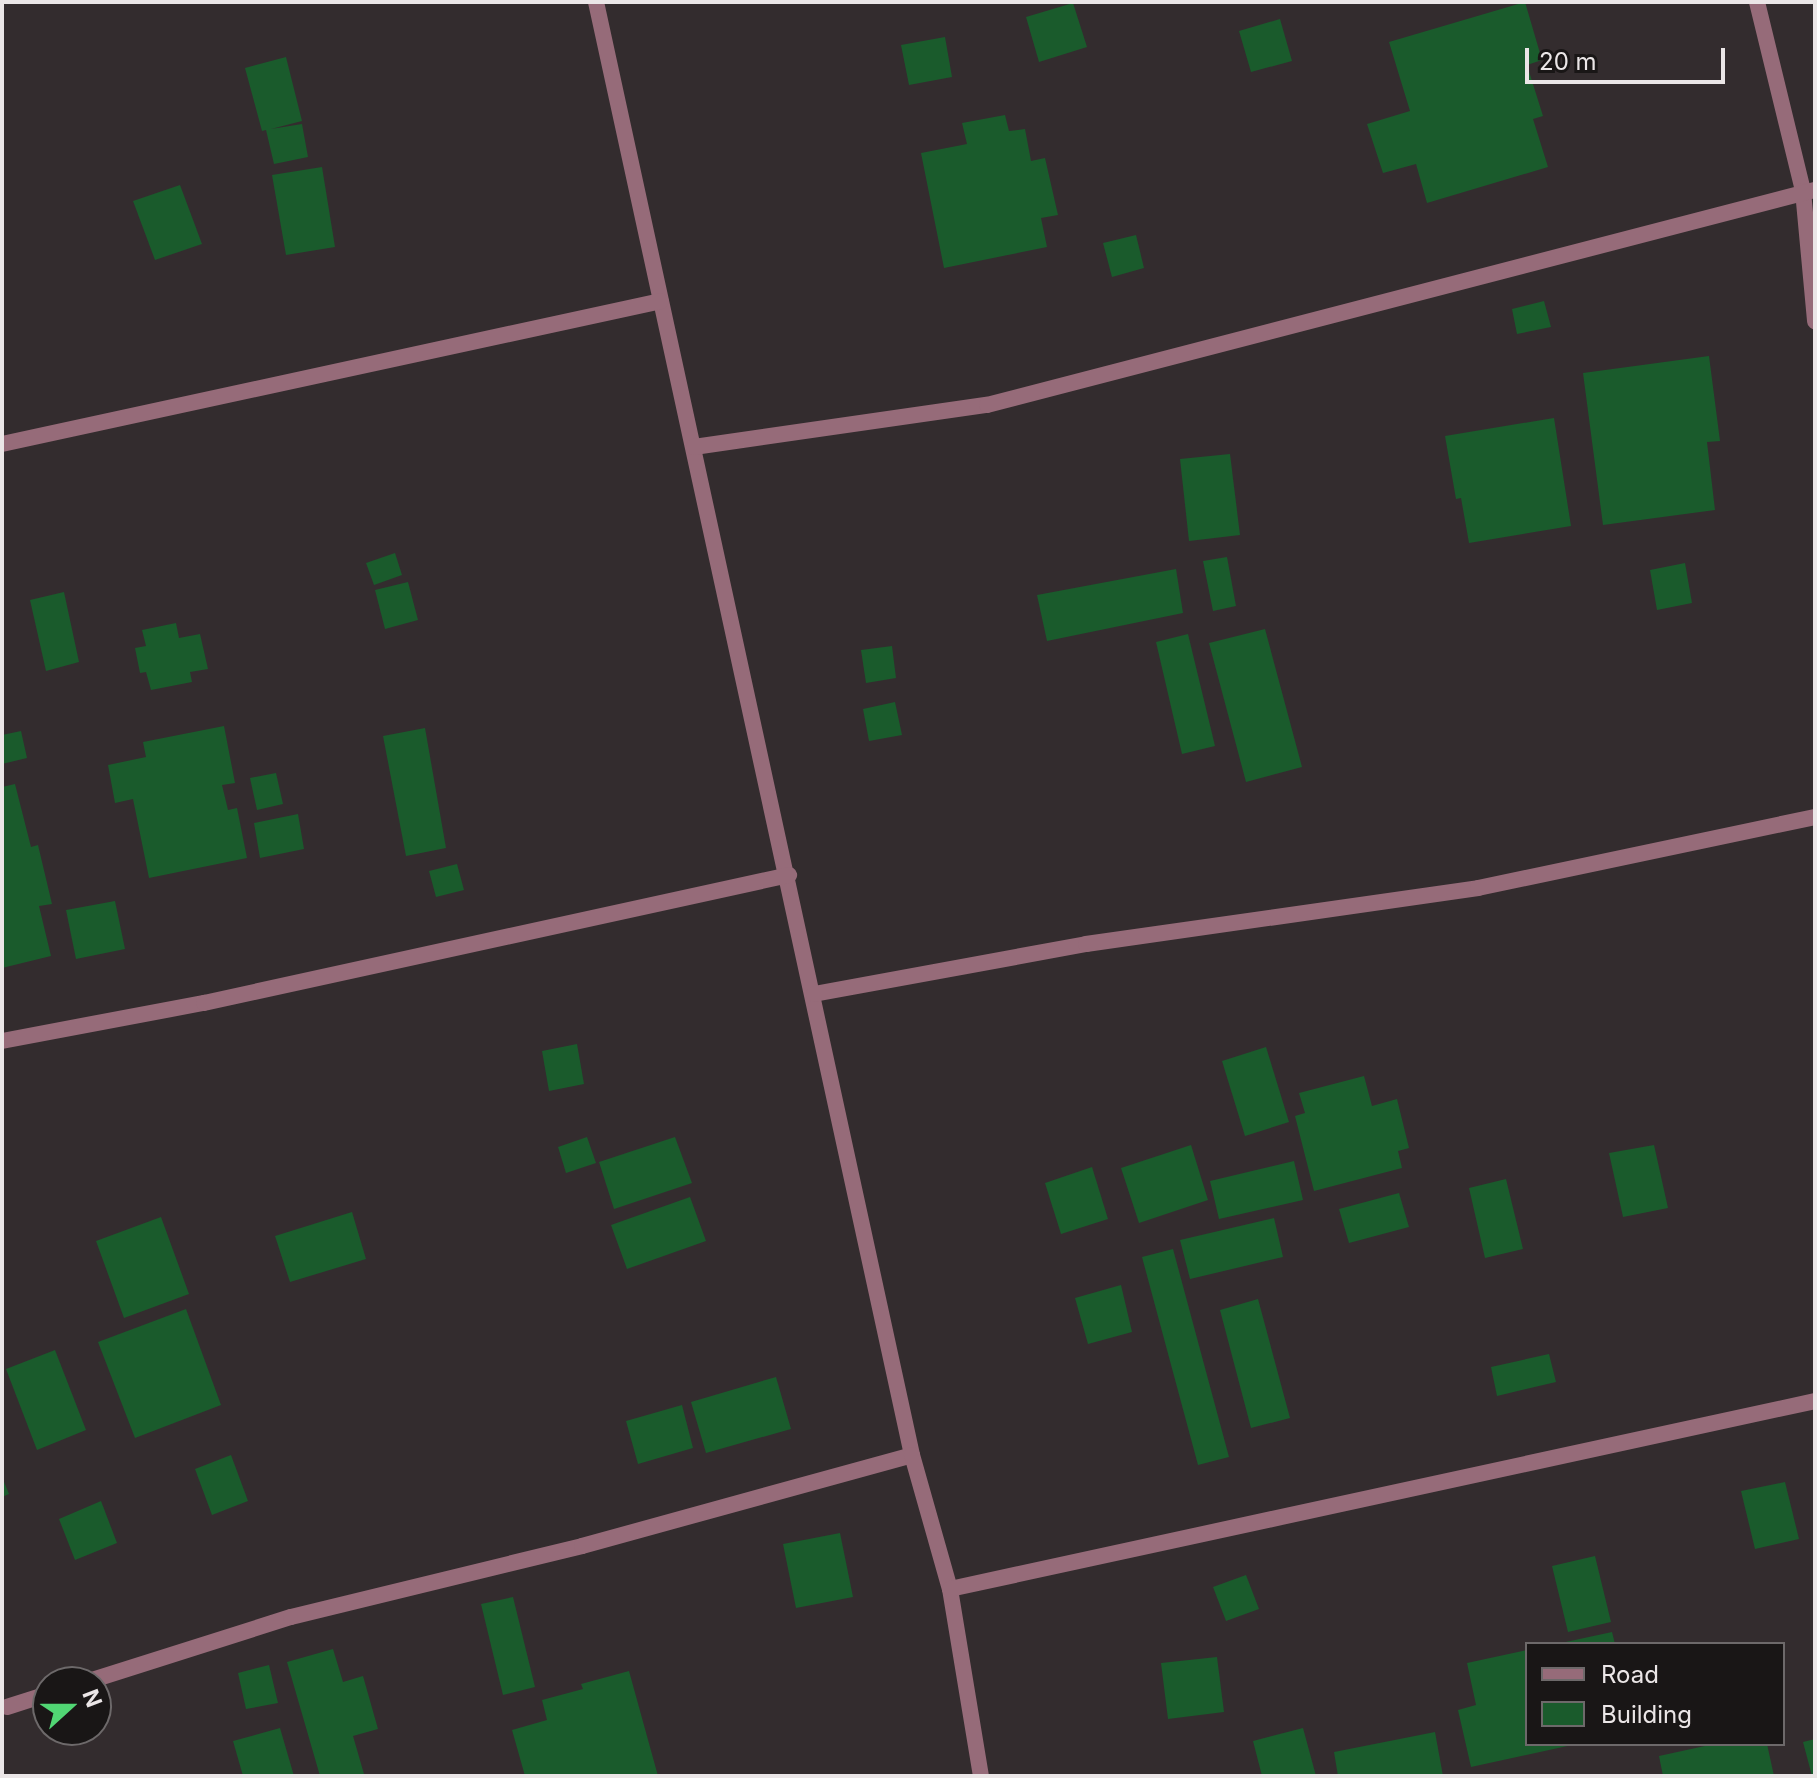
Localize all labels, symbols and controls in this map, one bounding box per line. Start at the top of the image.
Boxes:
scale bar [1529,32,1729,82]
text: 20 m [1539,47,1597,76]
legend [1525,1642,1785,1746]
text: Road [1601,1660,1659,1689]
north arrow [32,1666,112,1746]
text: N [77,1686,108,1711]
text: Building [1601,1700,1692,1729]

